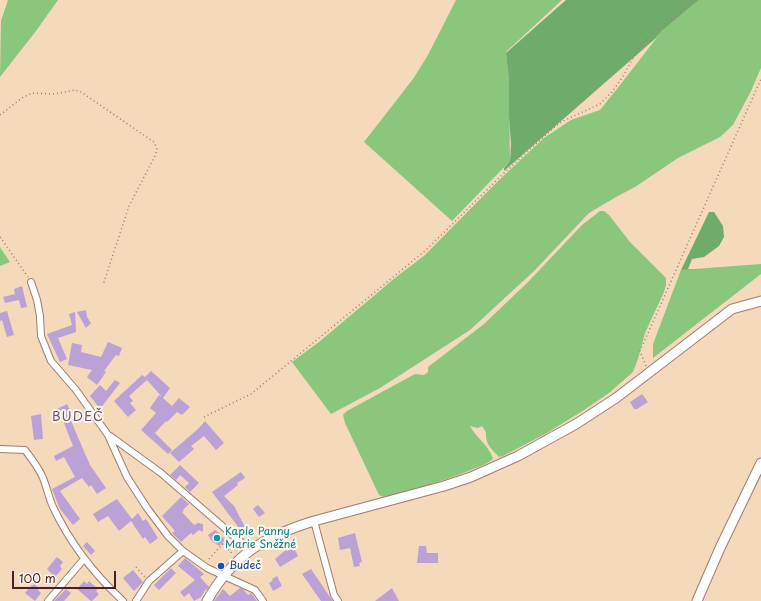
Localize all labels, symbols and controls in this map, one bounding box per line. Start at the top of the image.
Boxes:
district label: BUDEČ [52,409,104,425]
place label: Kaple Panny Marie Sněžné [225,525,296,551]
marker: Kaple Panny Marie Sněžné [212,533,222,543]
place label: Budeč [229,559,261,573]
marker: Budeč [216,561,226,571]
scale bar [14,563,118,589]
text: 100 m [19,569,56,587]

